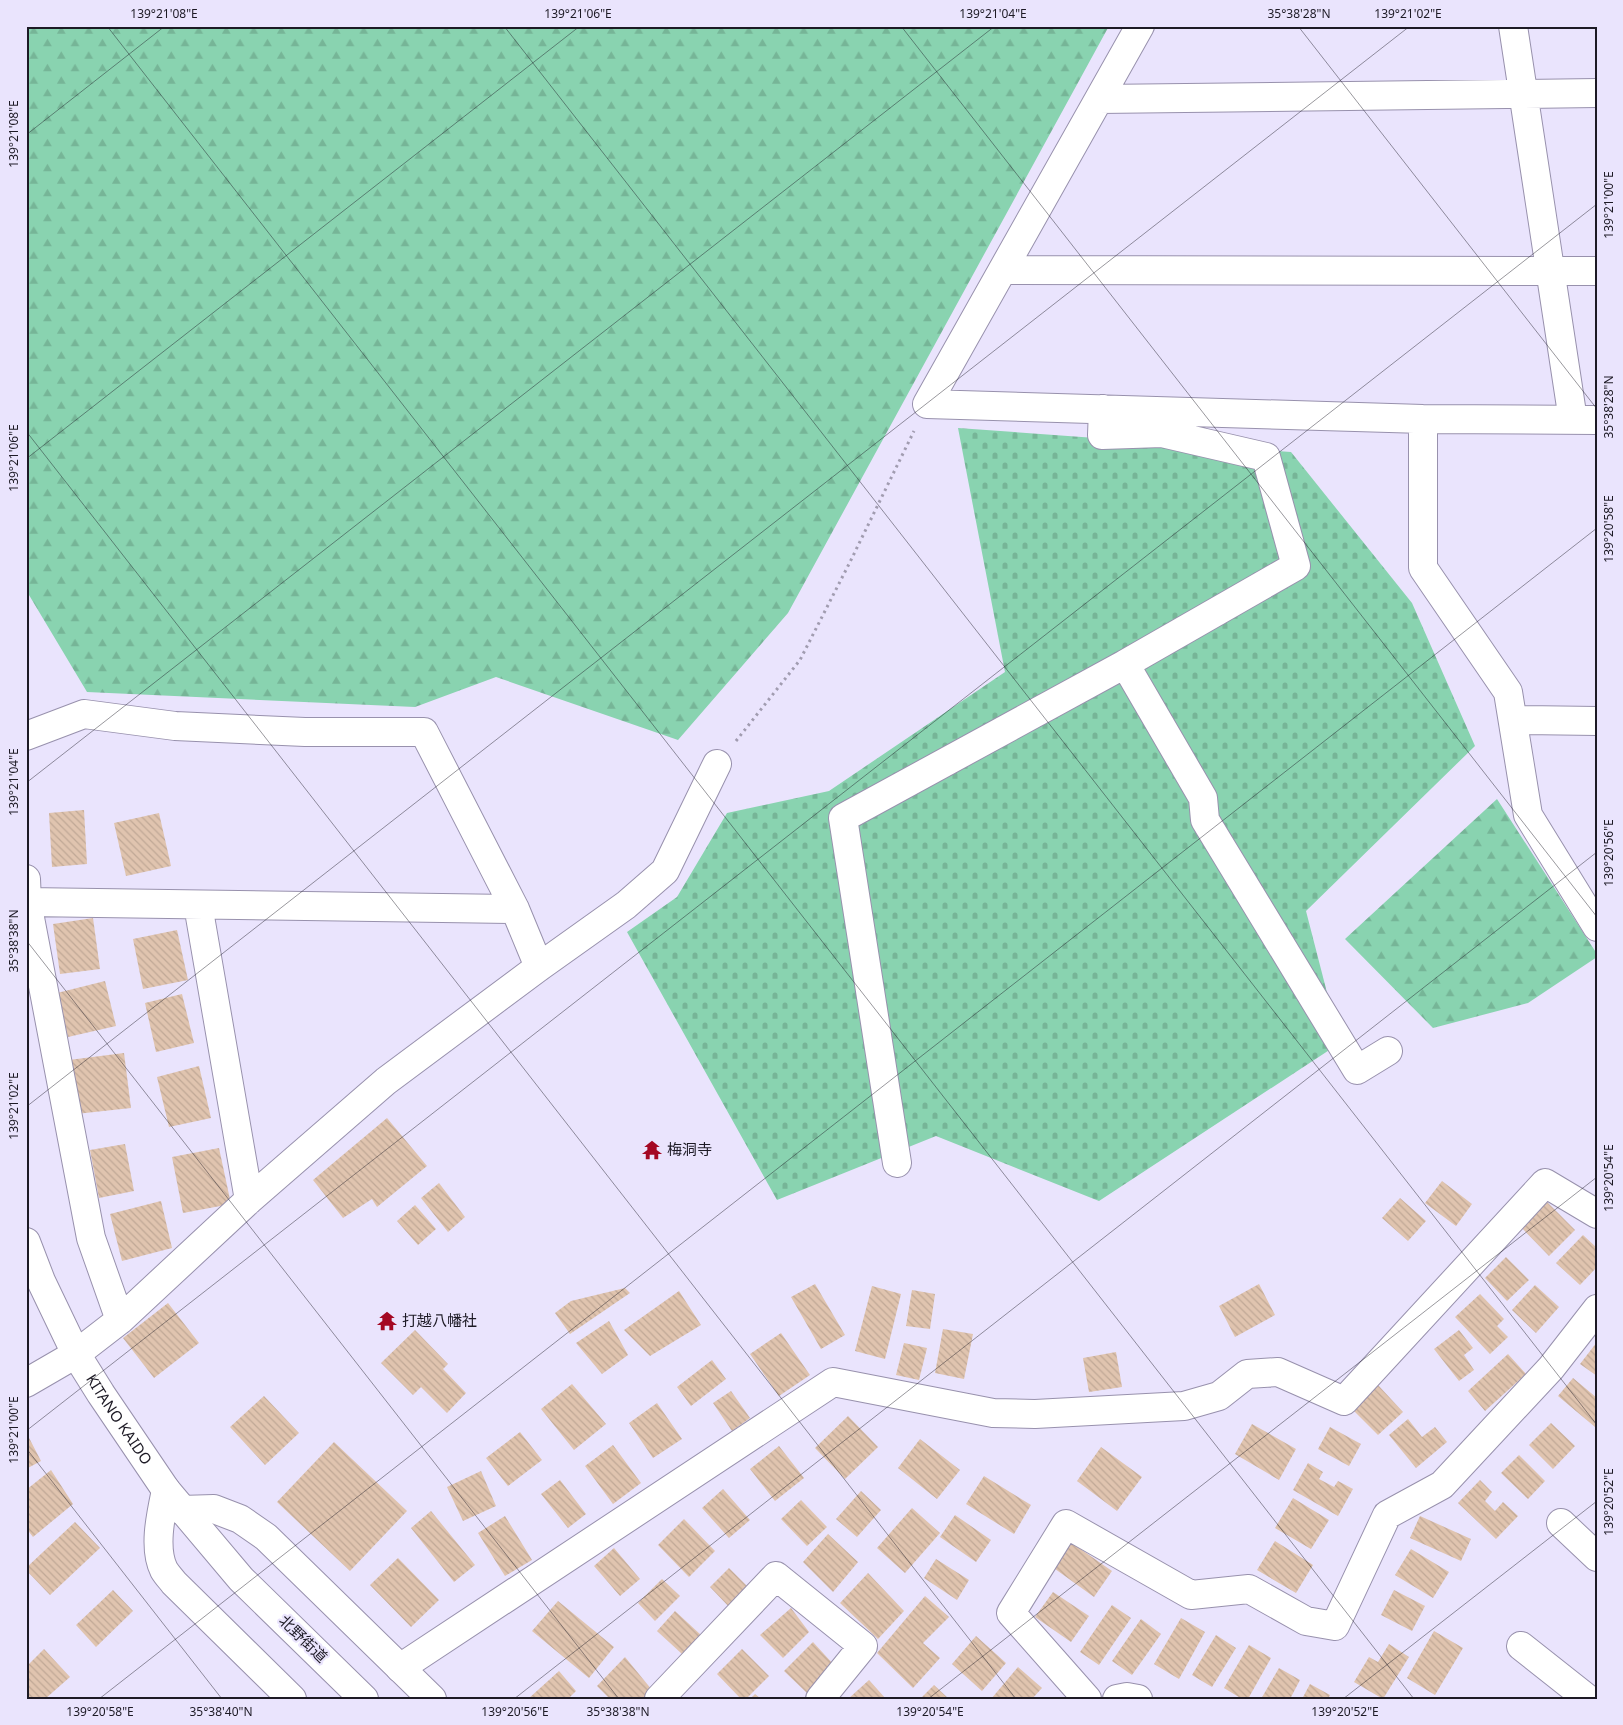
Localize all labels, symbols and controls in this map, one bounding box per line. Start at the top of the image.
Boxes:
text: 139°21'08"E [130,5,198,22]
text: 139°21'06"E [544,5,612,22]
text: 139°21'04"E [959,5,1027,22]
text: 35°38'28"N [1267,5,1331,22]
text: 139°21'02"E [1374,5,1442,22]
text: 139°21'08"E [5,100,22,168]
text: 139°21'00"E [1600,171,1617,239]
text: 35°38'28"N [1600,375,1617,439]
text: 139°21'06"E [5,424,22,492]
text: 139°20'58"E [1600,495,1617,563]
text: 139°21'04"E [5,748,22,816]
text: 139°20'56"E [1600,819,1617,887]
text: 35°38'38"N [5,909,22,973]
text: 139°21'02"E [5,1072,22,1140]
temple icon: 梅洞寺 [641,1139,663,1161]
place label: 梅洞寺 [667,1139,712,1159]
text: 139°20'54"E [1600,1144,1617,1212]
temple icon: 打越八幡社 [376,1310,398,1332]
place label: 打越八幡社 [402,1310,477,1330]
street label: KITANO KAIDO [82,1370,157,1468]
text: 139°21'00"E [5,1396,22,1464]
text: 139°20'52"E [1600,1468,1617,1536]
street label: 北野街道 [275,1610,332,1666]
text: 139°20'58"E [66,1703,134,1720]
text: 35°38'40"N [189,1703,253,1720]
text: 139°20'56"E [481,1703,549,1720]
text: 35°38'38"N [586,1703,650,1720]
text: 139°20'54"E [896,1703,964,1720]
text: 139°20'52"E [1311,1703,1379,1720]

